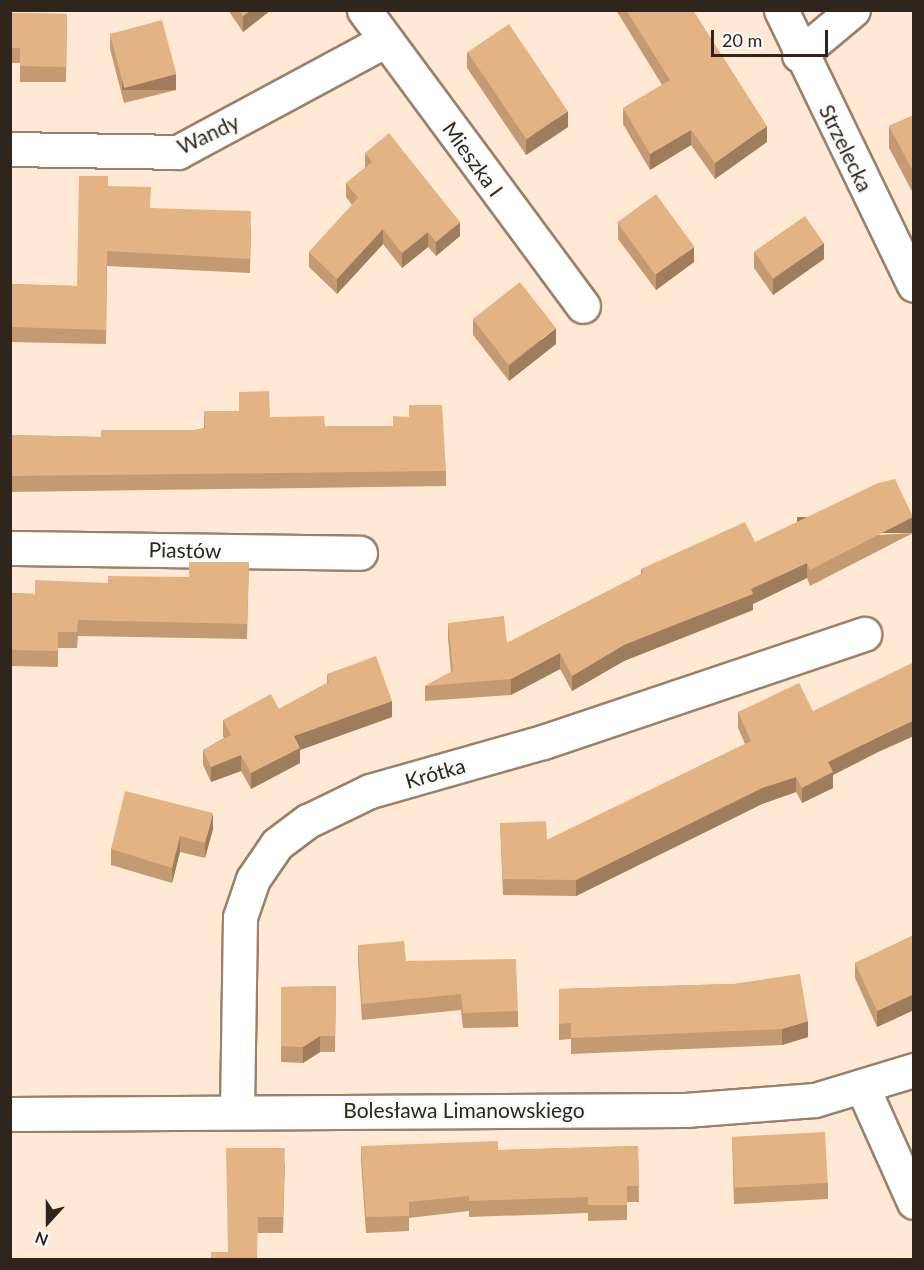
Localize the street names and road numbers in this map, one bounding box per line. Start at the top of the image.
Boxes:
street label: Strzelecka [814,100,878,196]
street label: Wandy [173,109,243,159]
street label: Mieszka I [437,117,509,201]
street label: Piastów [148,537,222,563]
street label: Krótka [402,752,468,794]
street label: Bolesława Limanowskiego [343,1097,585,1123]

